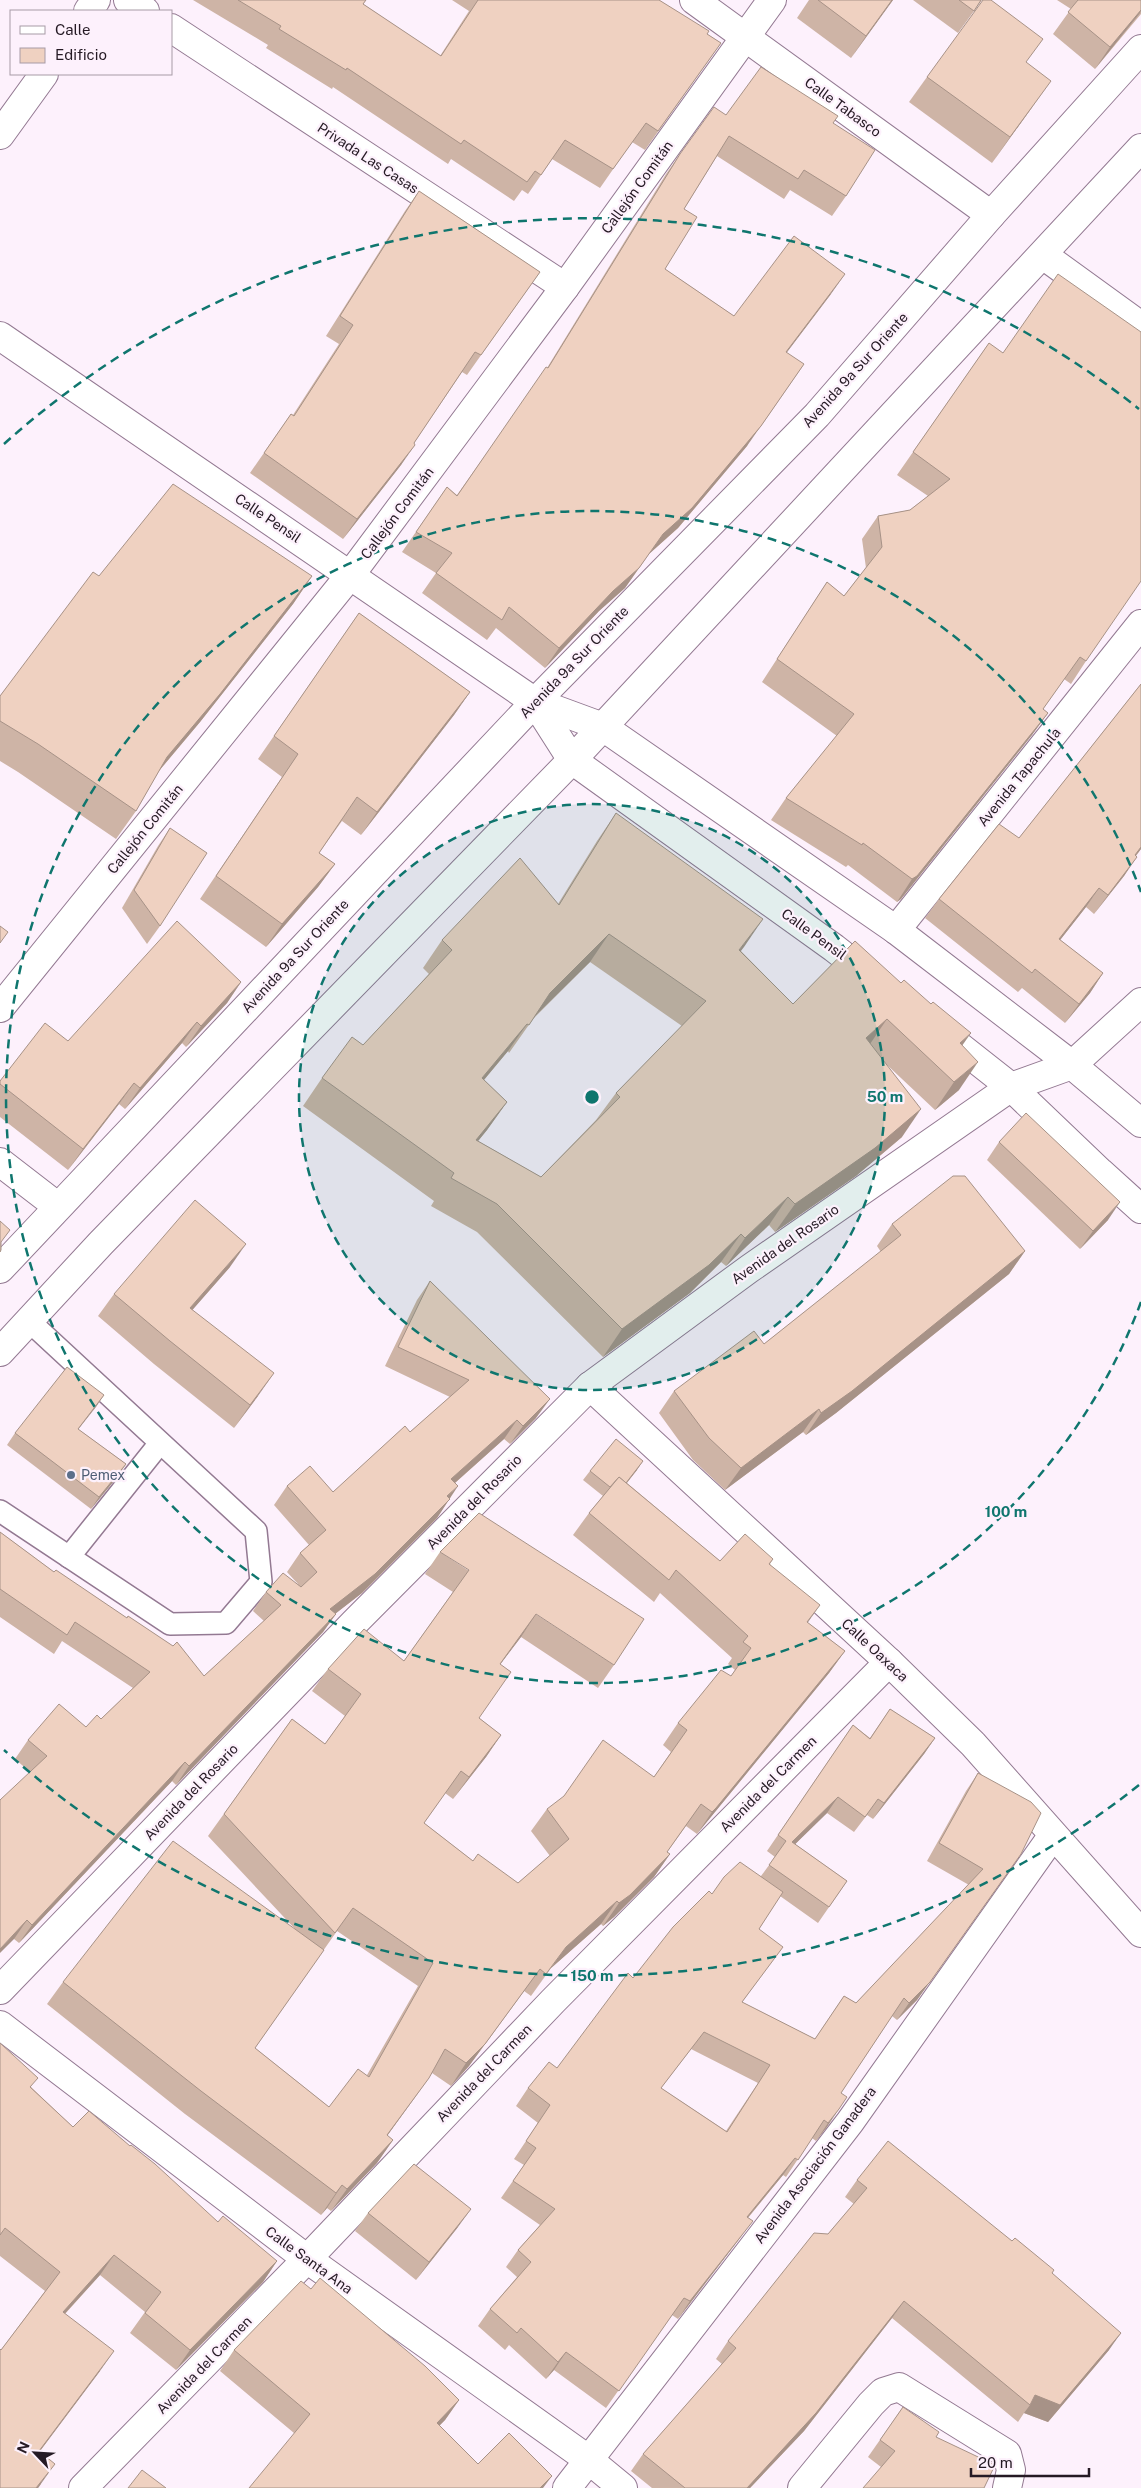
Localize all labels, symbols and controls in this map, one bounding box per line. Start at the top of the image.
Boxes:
legend [10,10,172,75]
text: Calle [55,21,91,38]
text: Edificio [55,46,107,63]
street label: Calle Tabasco [802,74,884,140]
street label: Privada Las Casas [315,119,421,197]
street label: Callejón Comitán [598,138,676,236]
street label: Avenida 9a Sur Oriente [799,309,911,431]
street label: Callejón Comitán [357,464,437,562]
street label: Calle Pensil [232,490,304,546]
street label: Avenida 9a Sur Oriente [516,603,632,721]
street label: Avenida Tapachula [974,725,1064,829]
street label: Callejón Comitán [104,781,186,877]
street label: Avenida 9a Sur Oriente [238,896,352,1016]
street label: Calle Pensil [779,905,849,963]
centre of rings [583,1088,601,1106]
text: 50 m [867,1088,903,1105]
street label: Avenida del Rosario [728,1201,842,1287]
street label: Avenida del Rosario [423,1451,525,1553]
place label: Pemex [81,1467,125,1483]
marker: Pemex [65,1469,77,1481]
text: 100 m [985,1503,1027,1520]
street label: Calle Oaxaca [839,1615,911,1685]
street label: Avenida del Carmen [717,1733,819,1835]
street label: Avenida del Rosario [141,1741,241,1843]
text: 150 m [570,1967,614,1984]
street label: Avenida del Carmen [433,2021,535,2125]
street label: Avenida Asociación Ganadera [751,2084,879,2246]
street label: Calle Santa Ana [262,2223,356,2297]
street label: Avenida del Carmen [153,2313,255,2417]
north arrow [10,2428,60,2478]
text: N [14,2439,33,2456]
scale bar [971,2446,1088,2478]
text: 20 m [978,2454,1013,2471]

